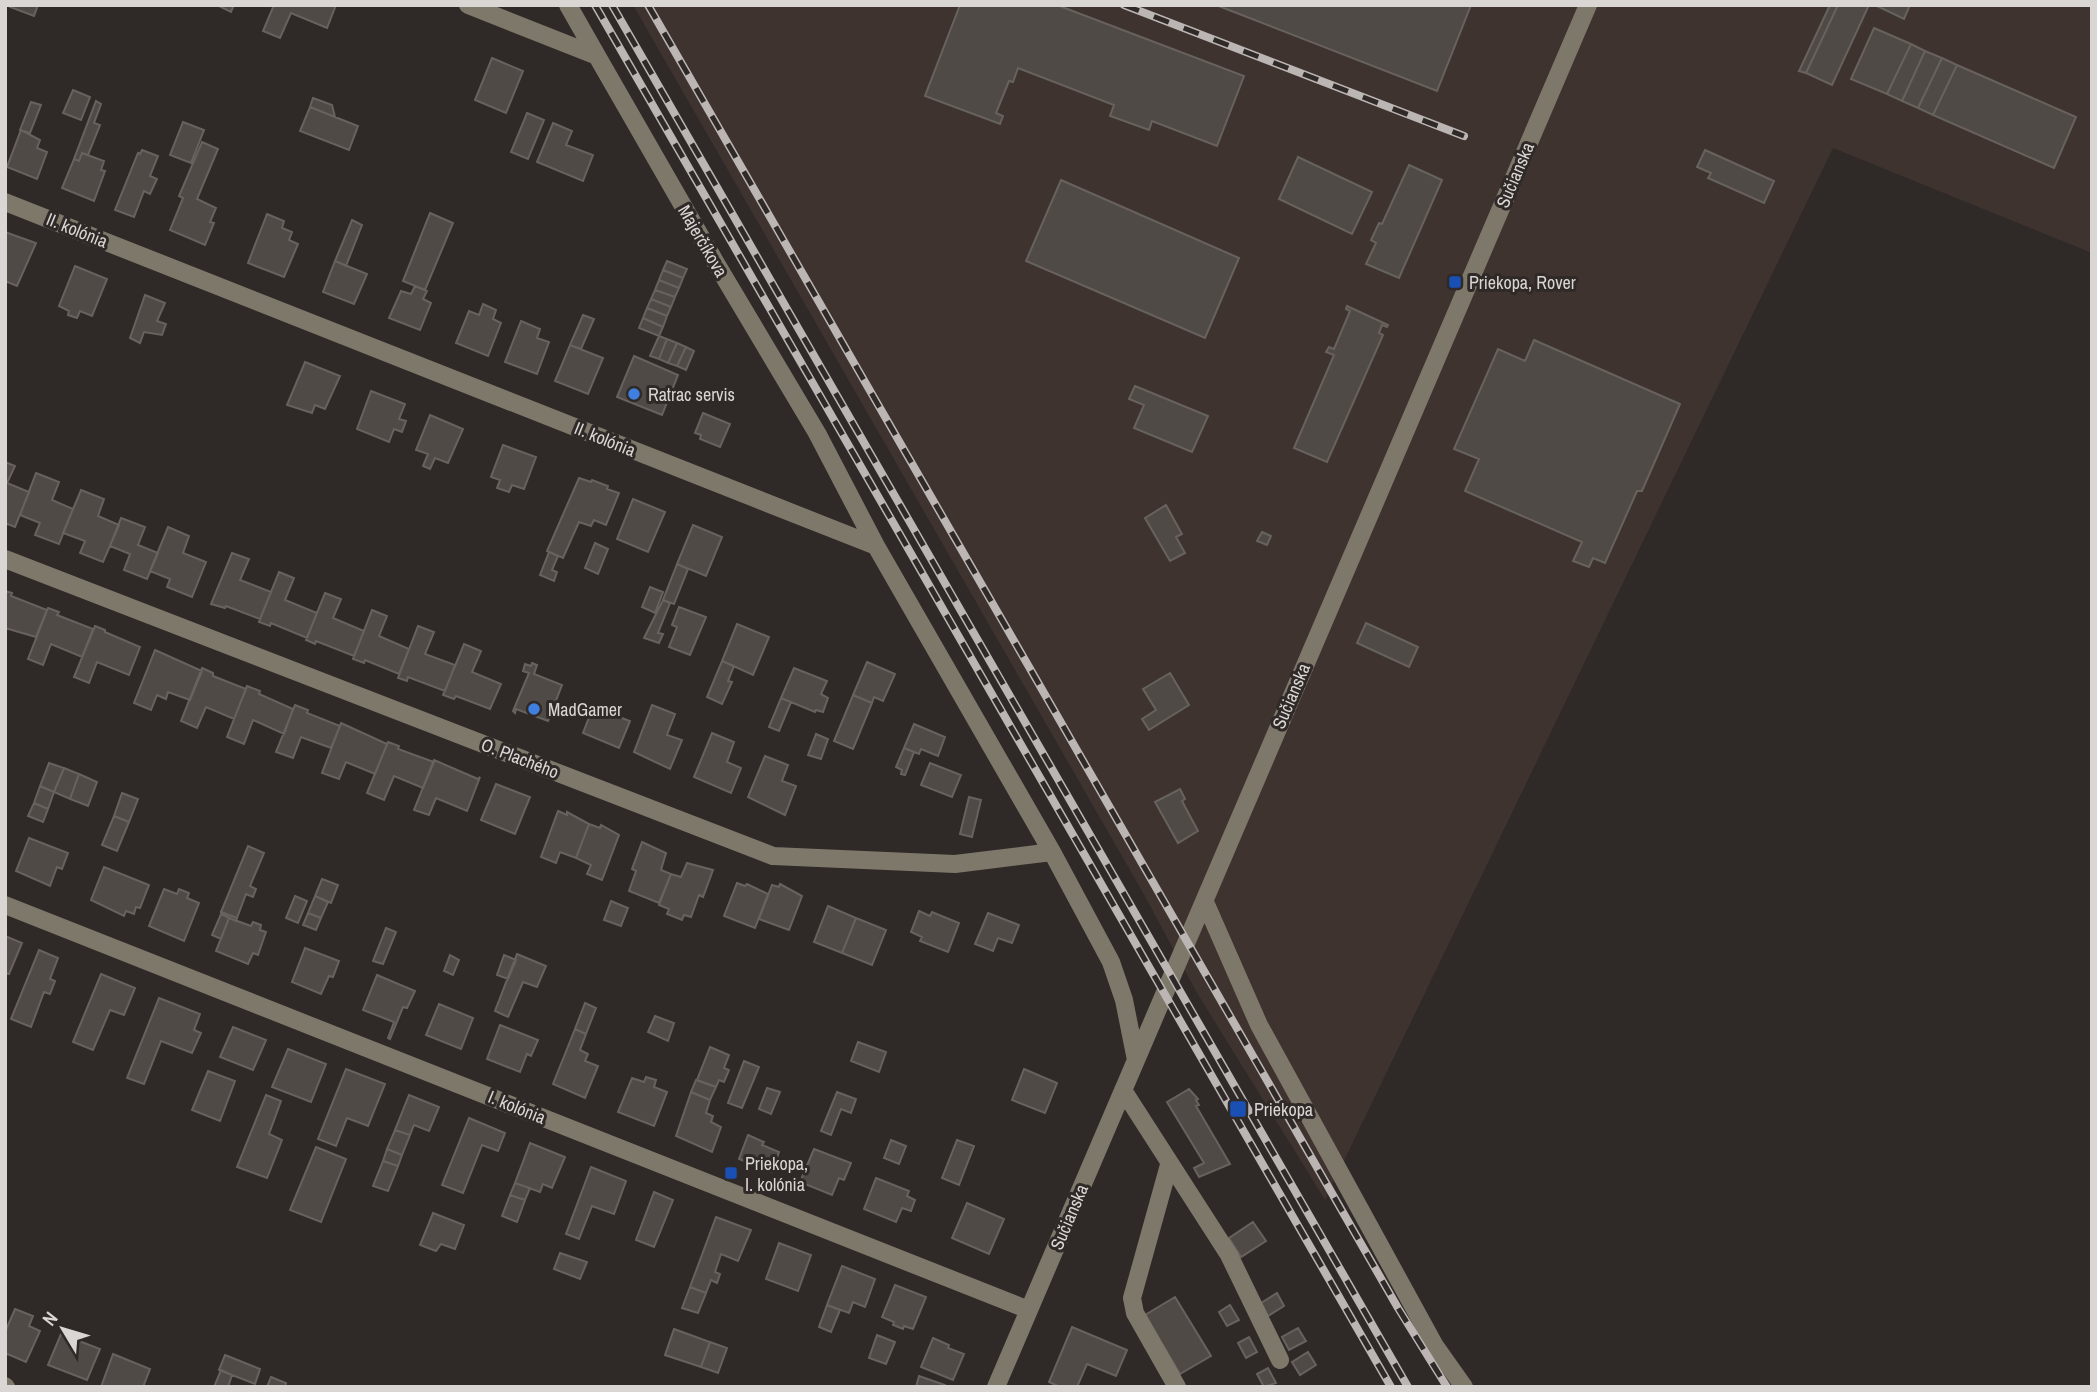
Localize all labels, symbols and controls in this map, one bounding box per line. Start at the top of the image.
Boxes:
street label: Sučianska [1490,138,1540,212]
street label: Majerčíkova [672,200,734,282]
street label: II. kolónia [43,206,111,254]
place label: Priekopa, Rover [1469,270,1576,295]
marker: Priekopa, Rover [1447,274,1463,290]
place label: Ratrac servis [648,382,735,407]
marker: Ratrac servis [626,386,642,402]
street label: II. kolónia [571,415,639,463]
street label: Sučianska [1266,659,1316,733]
place label: MadGamer [548,697,622,722]
marker: MadGamer [526,701,542,717]
street label: O. Plachého [478,732,562,784]
street label: I. kolónia [485,1084,549,1130]
place label: Priekopa [1254,1097,1313,1122]
marker: Priekopa [1228,1099,1248,1119]
place label: Priekopa, I. kolónia [745,1151,808,1197]
marker: Priekopa, I. kolónia [723,1165,739,1181]
street label: Sučianska [1044,1180,1094,1254]
north arrow [28,1294,98,1364]
text: N [36,1306,63,1331]

